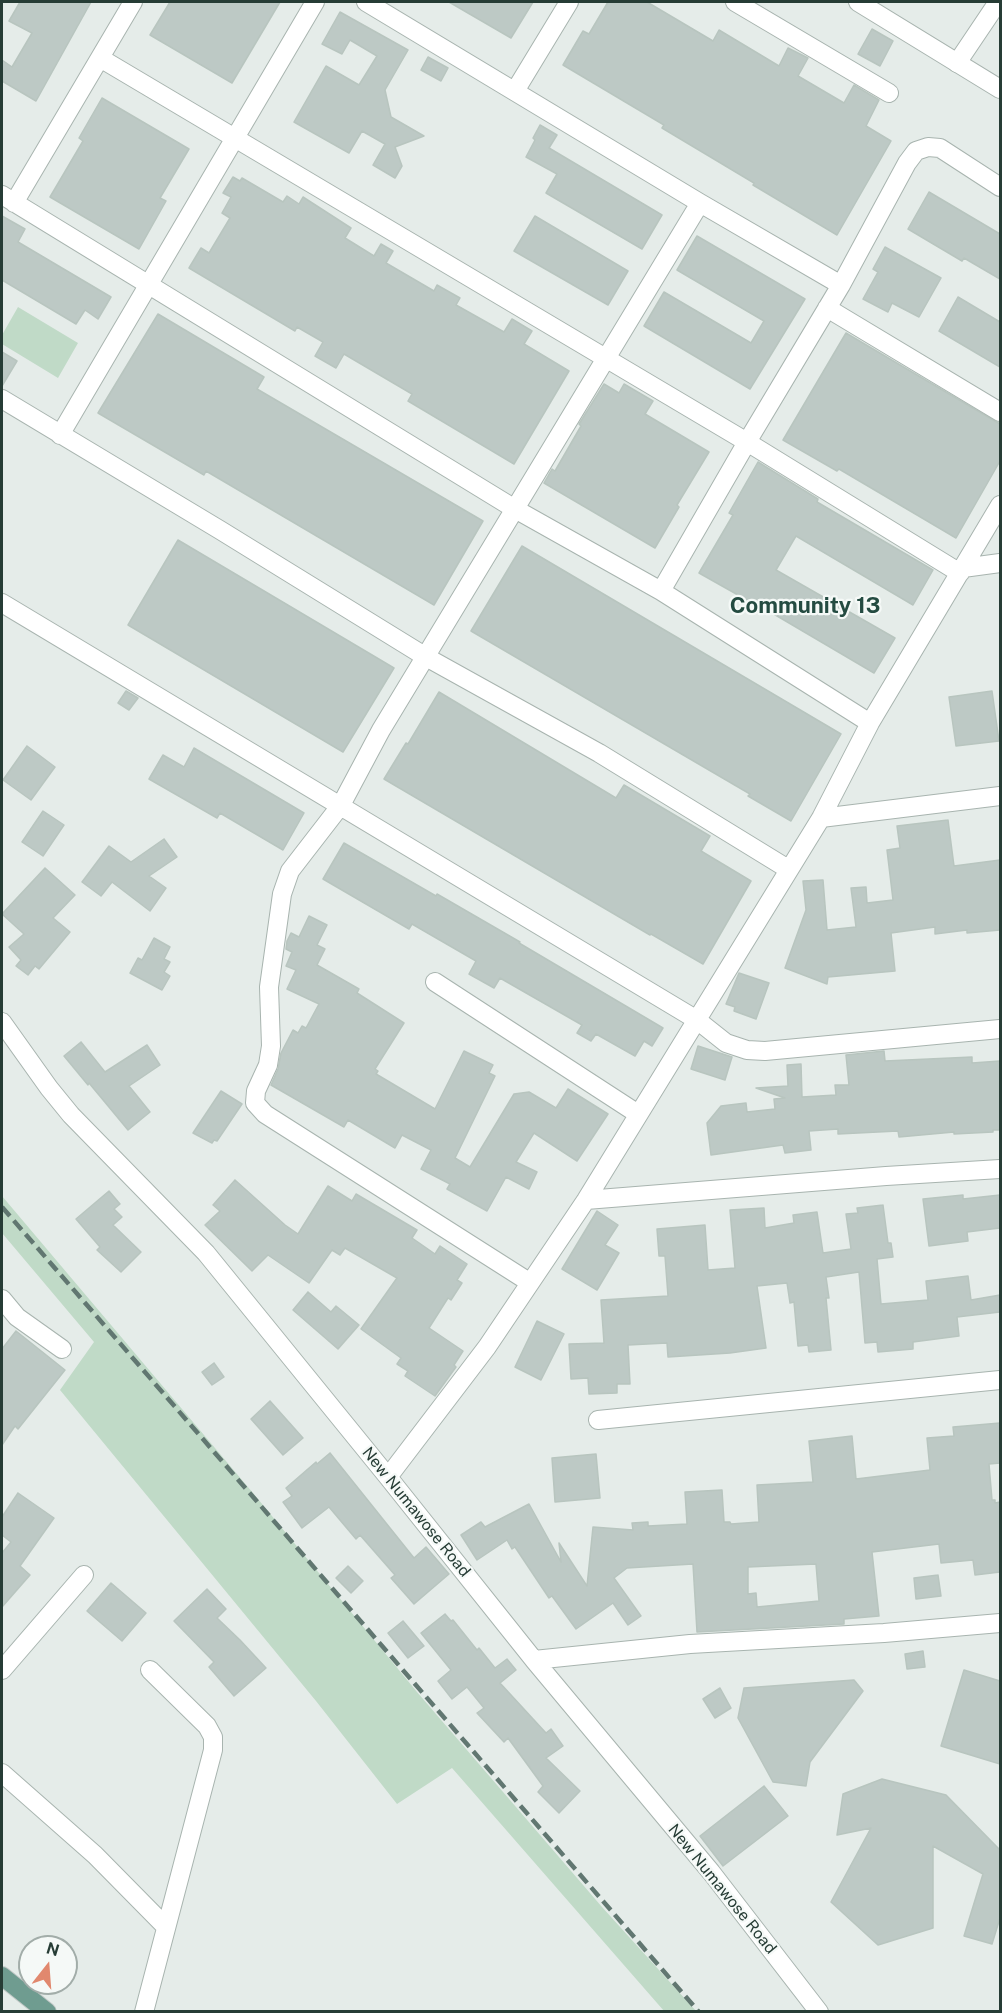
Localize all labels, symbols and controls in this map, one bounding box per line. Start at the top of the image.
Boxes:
district label: Community 13 [730,593,880,619]
street label: New Numawose Road [358,1443,474,1581]
street label: New Numawose Road [664,1820,780,1958]
north arrow [18,1935,78,1995]
text: N [44,1938,62,1960]

